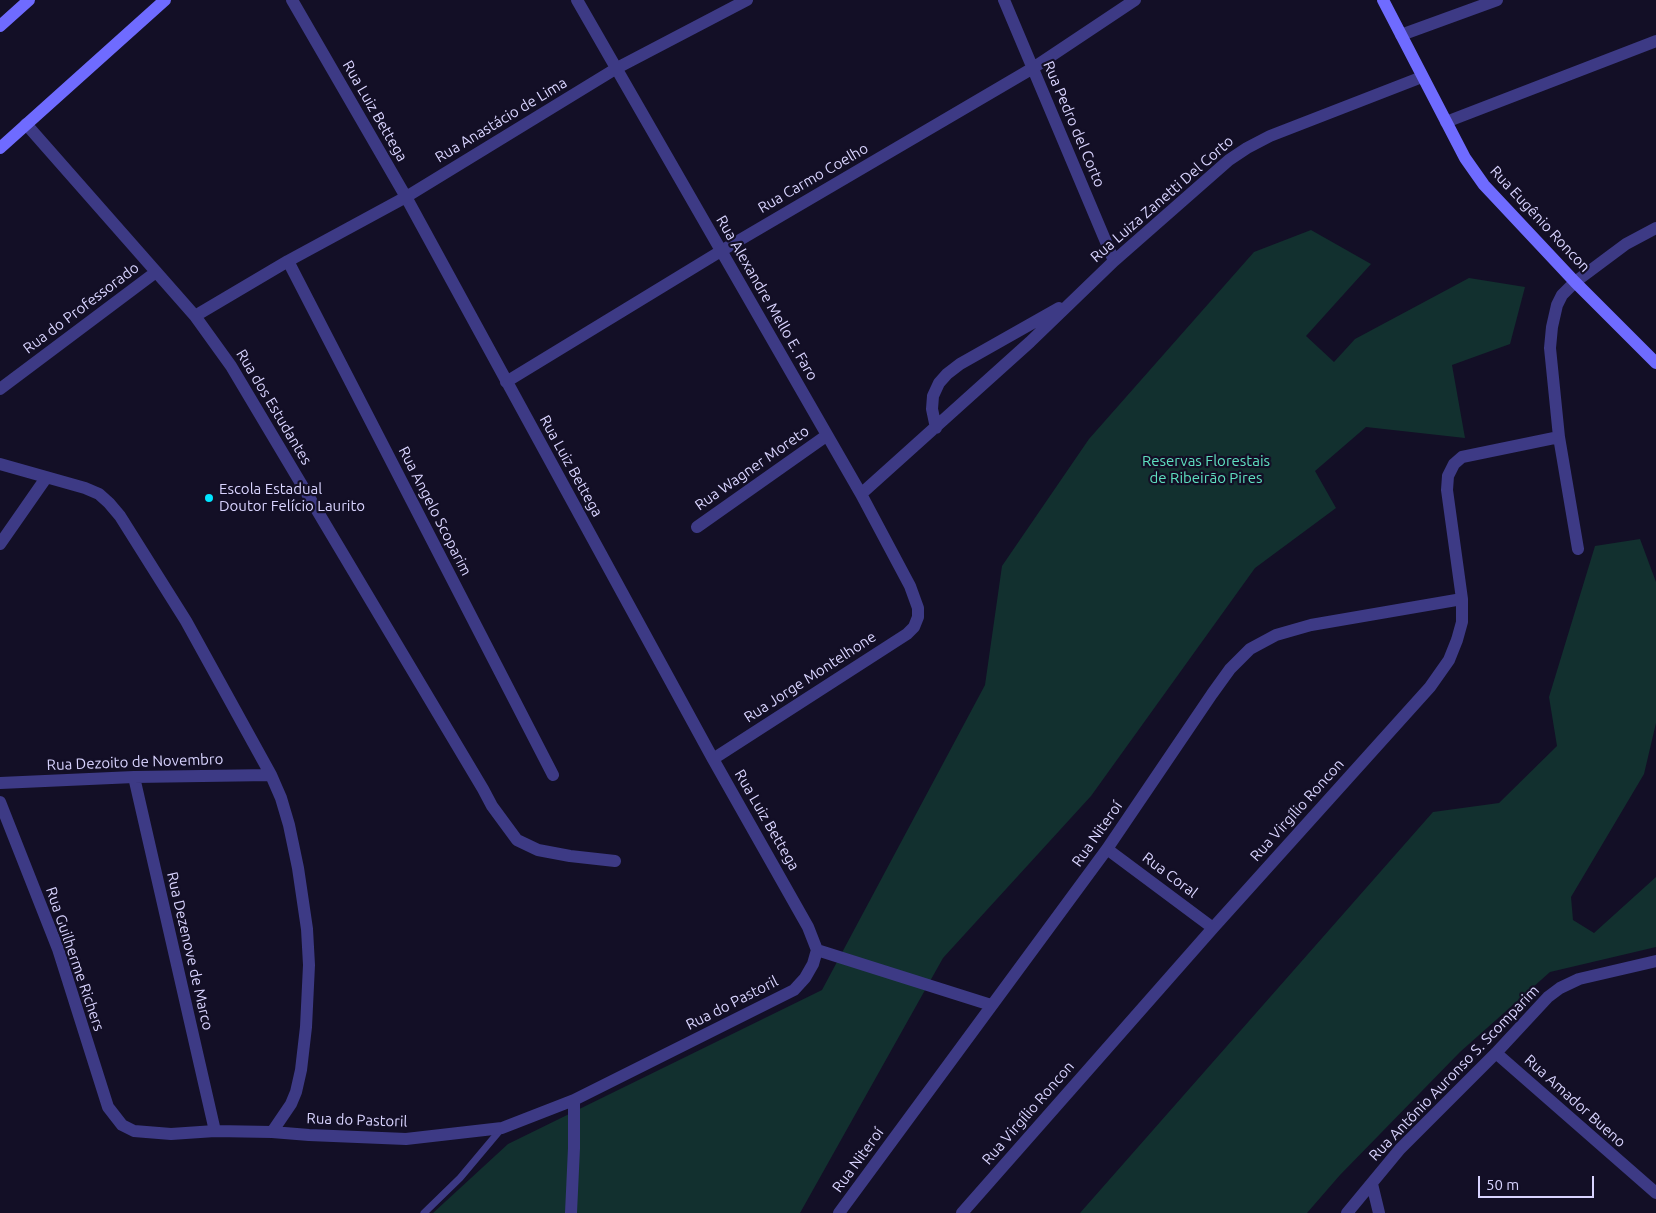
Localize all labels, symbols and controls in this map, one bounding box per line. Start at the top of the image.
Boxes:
street label: Rua Luiz Bettega [339,57,411,165]
street label: Rua Pedro del Corto [1039,58,1109,190]
street label: Rua Anastácio de Lima [432,74,570,166]
street label: Rua Luiza Zanetti Del Corto [1087,132,1237,266]
street label: Rua Carmo Coelho [755,139,871,217]
street label: Rua Eugênio Roncon [1486,162,1594,276]
street label: Rua Alexandre Mello E. Faro [712,212,822,384]
street label: Rua do Professorado [20,259,142,357]
street label: Rua dos Estudantes [232,346,316,468]
street label: Rua Luiz Bettega [536,412,606,520]
street label: Rua Wagner Moreto [691,422,813,514]
street label: Rua Angelo Scoparim [395,443,475,579]
park label: Reservas Florestais de Ribeirão Pires [1142,452,1270,487]
place label: Escola Estadual Doutor Felício Laurito [219,480,365,515]
marker: Escola Estadual Doutor Felício Laurito [203,492,215,504]
street label: Rua Jorge Montelhone [741,628,879,726]
street label: Rua Dezoito de Novembro [46,750,224,774]
street label: Rua Virgílio Roncon [1246,755,1348,865]
street label: Rua Luiz Bettega [731,766,803,874]
street label: Rua Niteroí [1068,798,1126,870]
street label: Rua Coral [1139,848,1201,902]
street label: Rua Dezenove de Marco [163,870,217,1032]
street label: Rua Guilherme Richers [42,885,108,1033]
street label: Rua do Pastoril [683,972,781,1034]
street label: Rua Antônio Auronso S. Scomparim [1365,982,1543,1164]
street label: Rua Amador Bueno [1521,1051,1629,1151]
street label: Rua Virgílio Roncon [978,1058,1078,1168]
street label: Rua do Pastoril [306,1109,408,1131]
street label: Rua Niteroí [828,1124,888,1196]
scale bar [1481,1166,1597,1198]
text: 50 m [1486,1176,1519,1193]

